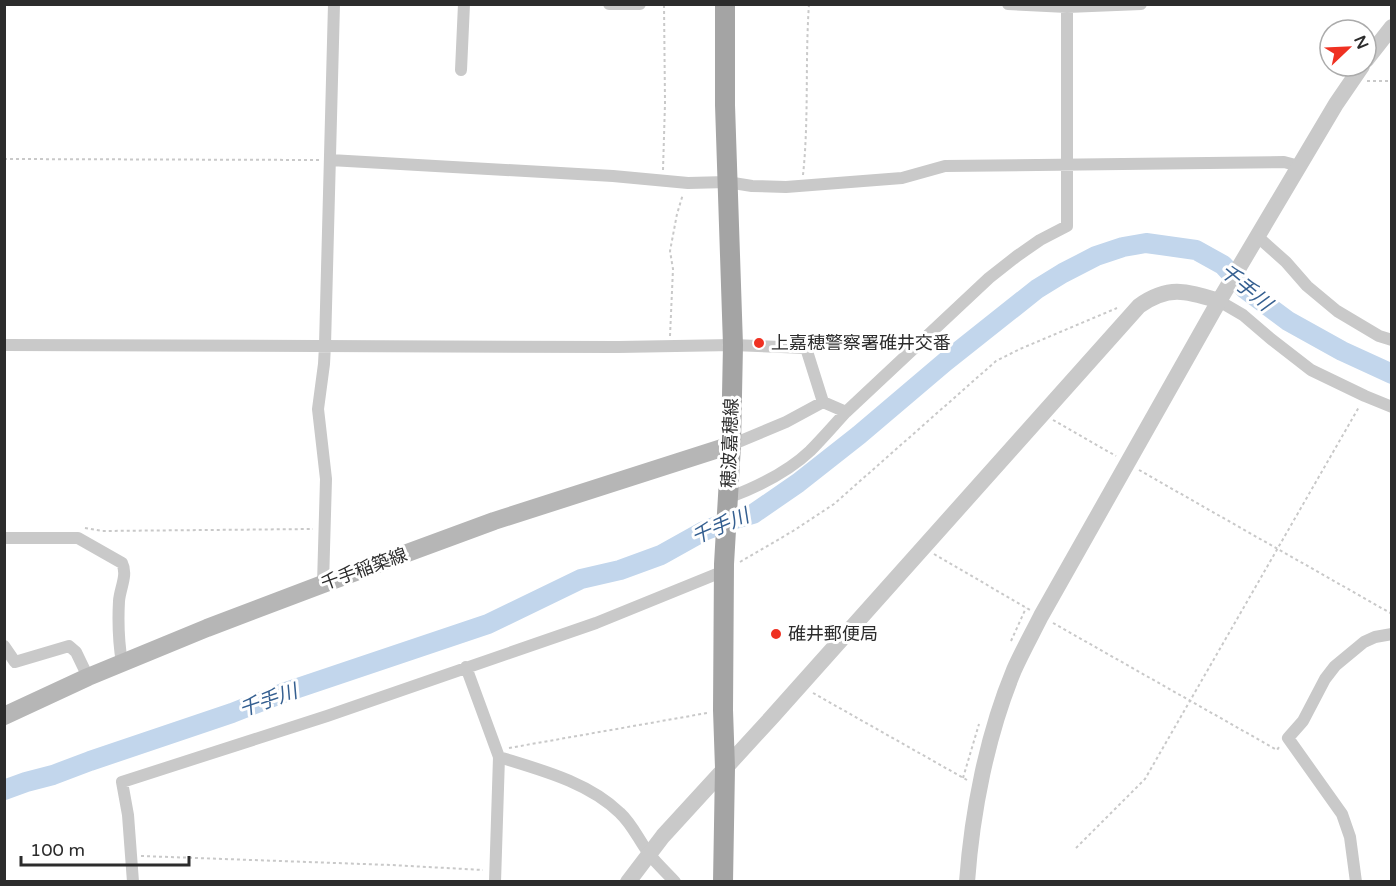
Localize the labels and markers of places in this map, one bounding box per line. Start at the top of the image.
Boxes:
place label: 上嘉穂警察署碓井交番 [771,332,951,354]
marker: 上嘉穂警察署碓井交番 [752,336,766,350]
place label: 碓井郵便局 [788,623,878,645]
marker: 碓井郵便局 [769,627,783,641]

